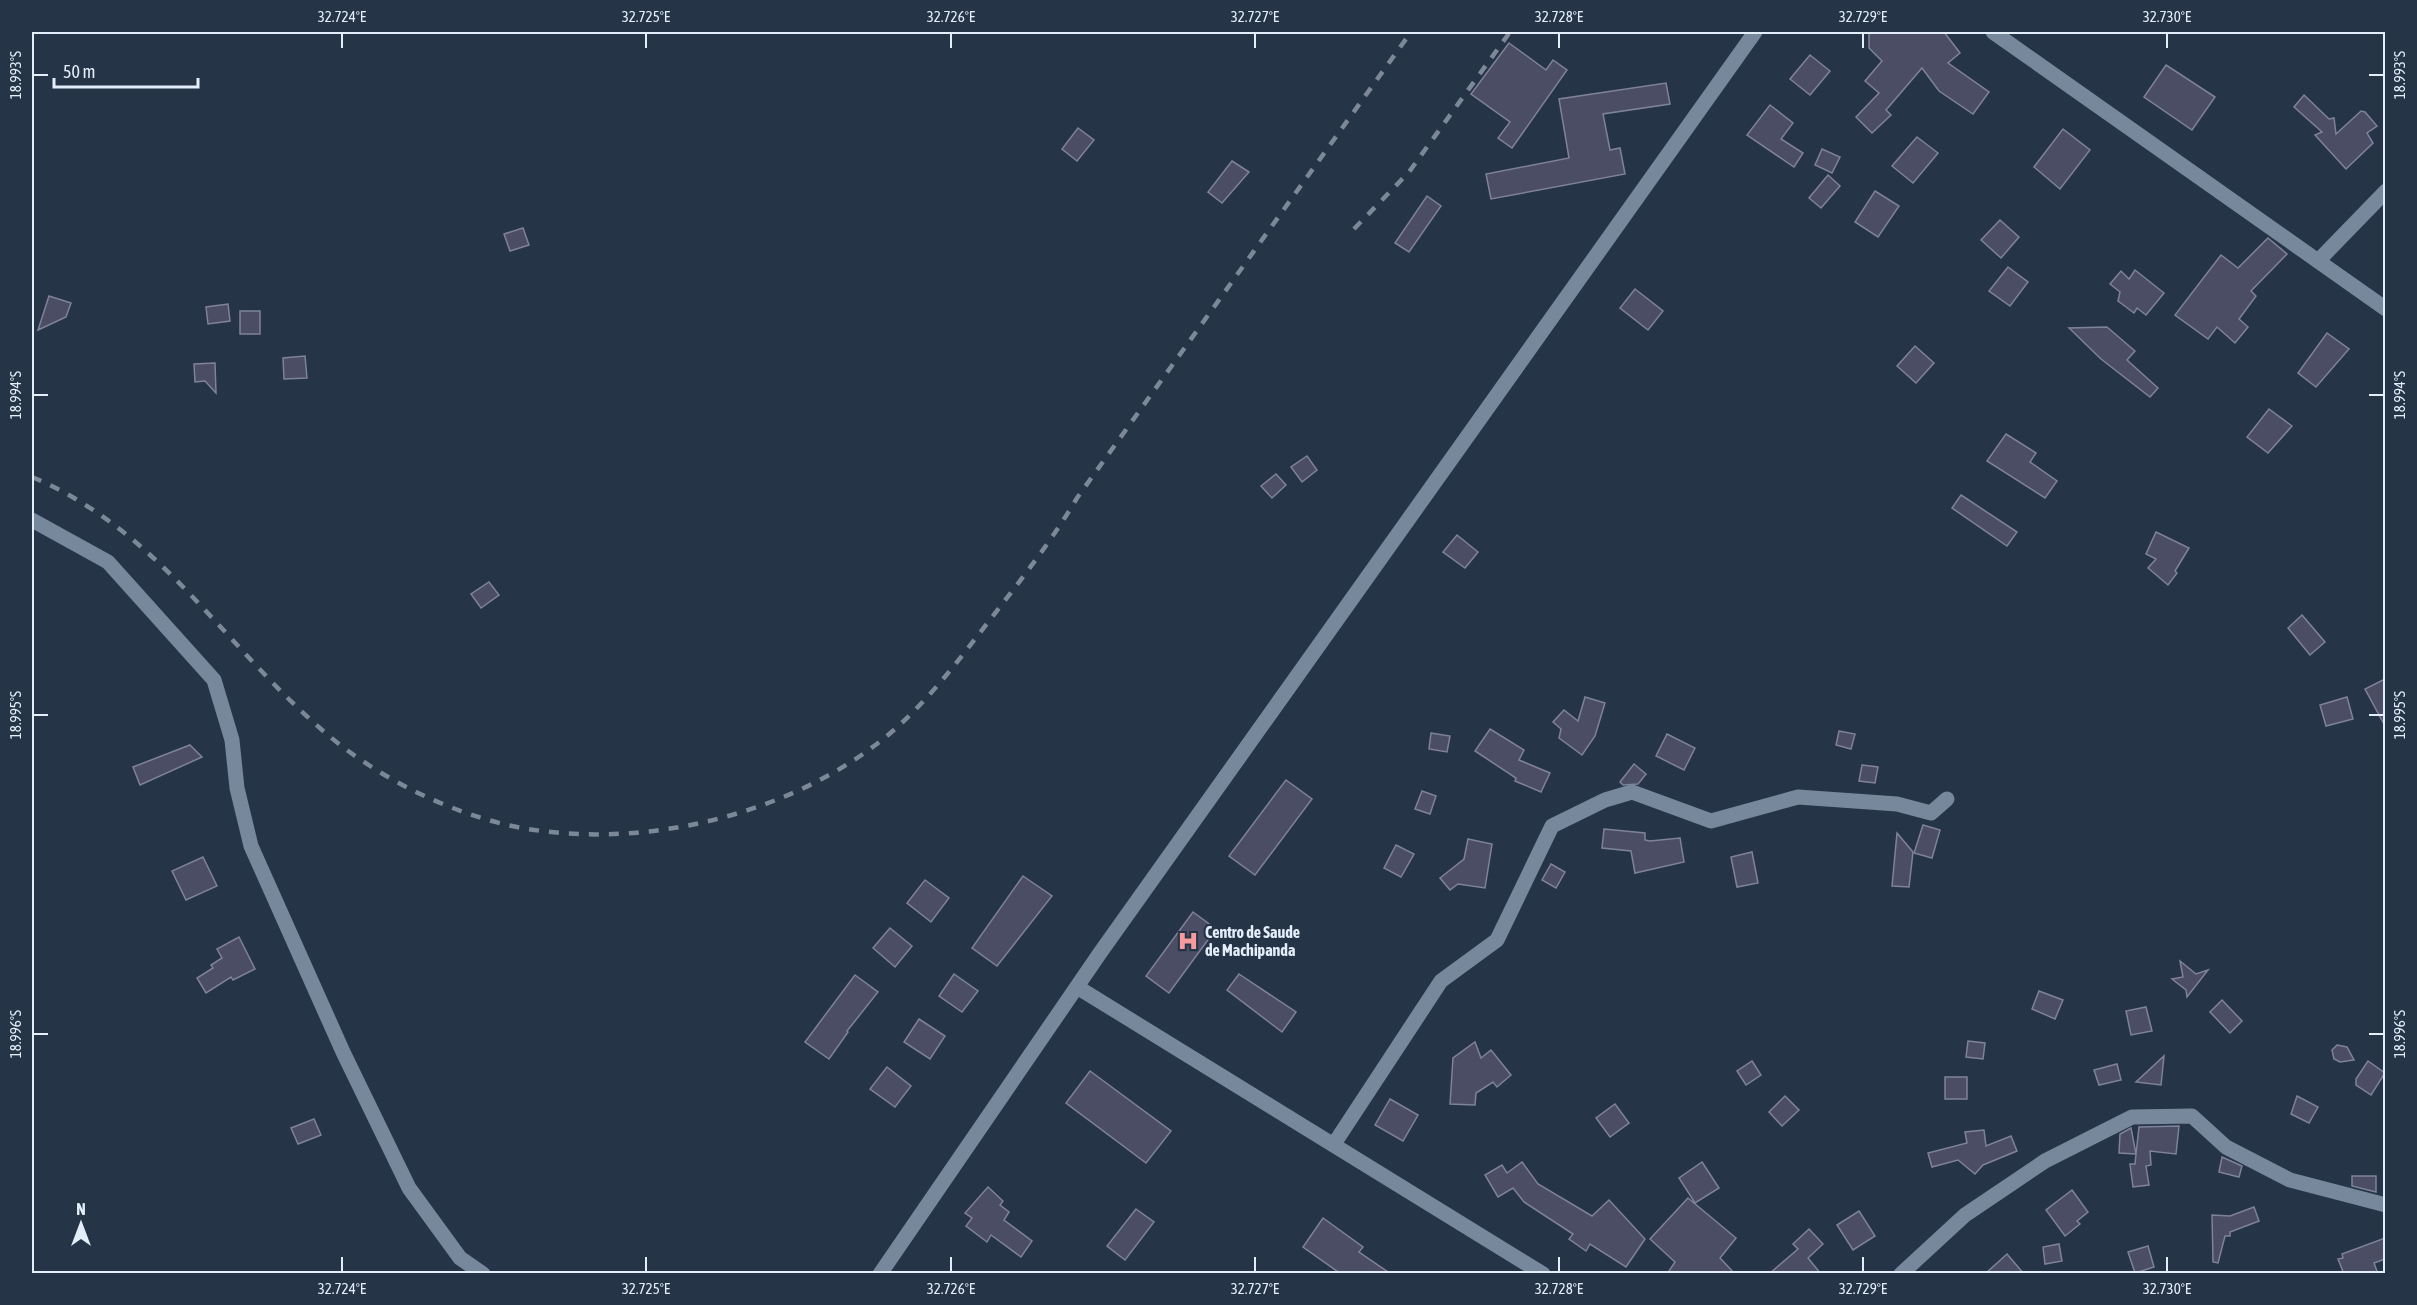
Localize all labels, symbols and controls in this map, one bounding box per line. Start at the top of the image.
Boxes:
text: 32.724°E [318,8,367,25]
text: 32.725°E [622,8,671,25]
text: 32.726°E [927,8,976,25]
text: 32.727°E [1231,8,1280,25]
text: 32.728°E [1535,8,1584,25]
text: 32.729°E [1839,8,1888,25]
text: 32.730°E [2143,8,2192,25]
text: 18.993°S [7,51,24,99]
scale bar [54,51,198,89]
text: 18.993°S [2391,51,2408,99]
text: 50 m [63,61,95,82]
text: 18.994°S [7,371,24,419]
text: 18.994°S [2391,371,2408,419]
text: 18.995°S [7,691,24,739]
text: 18.995°S [2391,691,2408,739]
place label: Centro de Saude de Machipanda [1205,923,1300,959]
hospital icon: Centro de Saude de Machipanda [1176,929,1200,953]
text: 18.996°S [7,1010,24,1058]
text: 18.996°S [2391,1010,2408,1058]
north arrow [51,1194,111,1254]
text: N [76,1200,86,1218]
text: 32.724°E [318,1280,367,1297]
text: 32.725°E [622,1280,671,1297]
text: 32.726°E [927,1280,976,1297]
text: 32.727°E [1231,1280,1280,1297]
text: 32.728°E [1535,1280,1584,1297]
text: 32.729°E [1839,1280,1888,1297]
text: 32.730°E [2143,1280,2192,1297]

